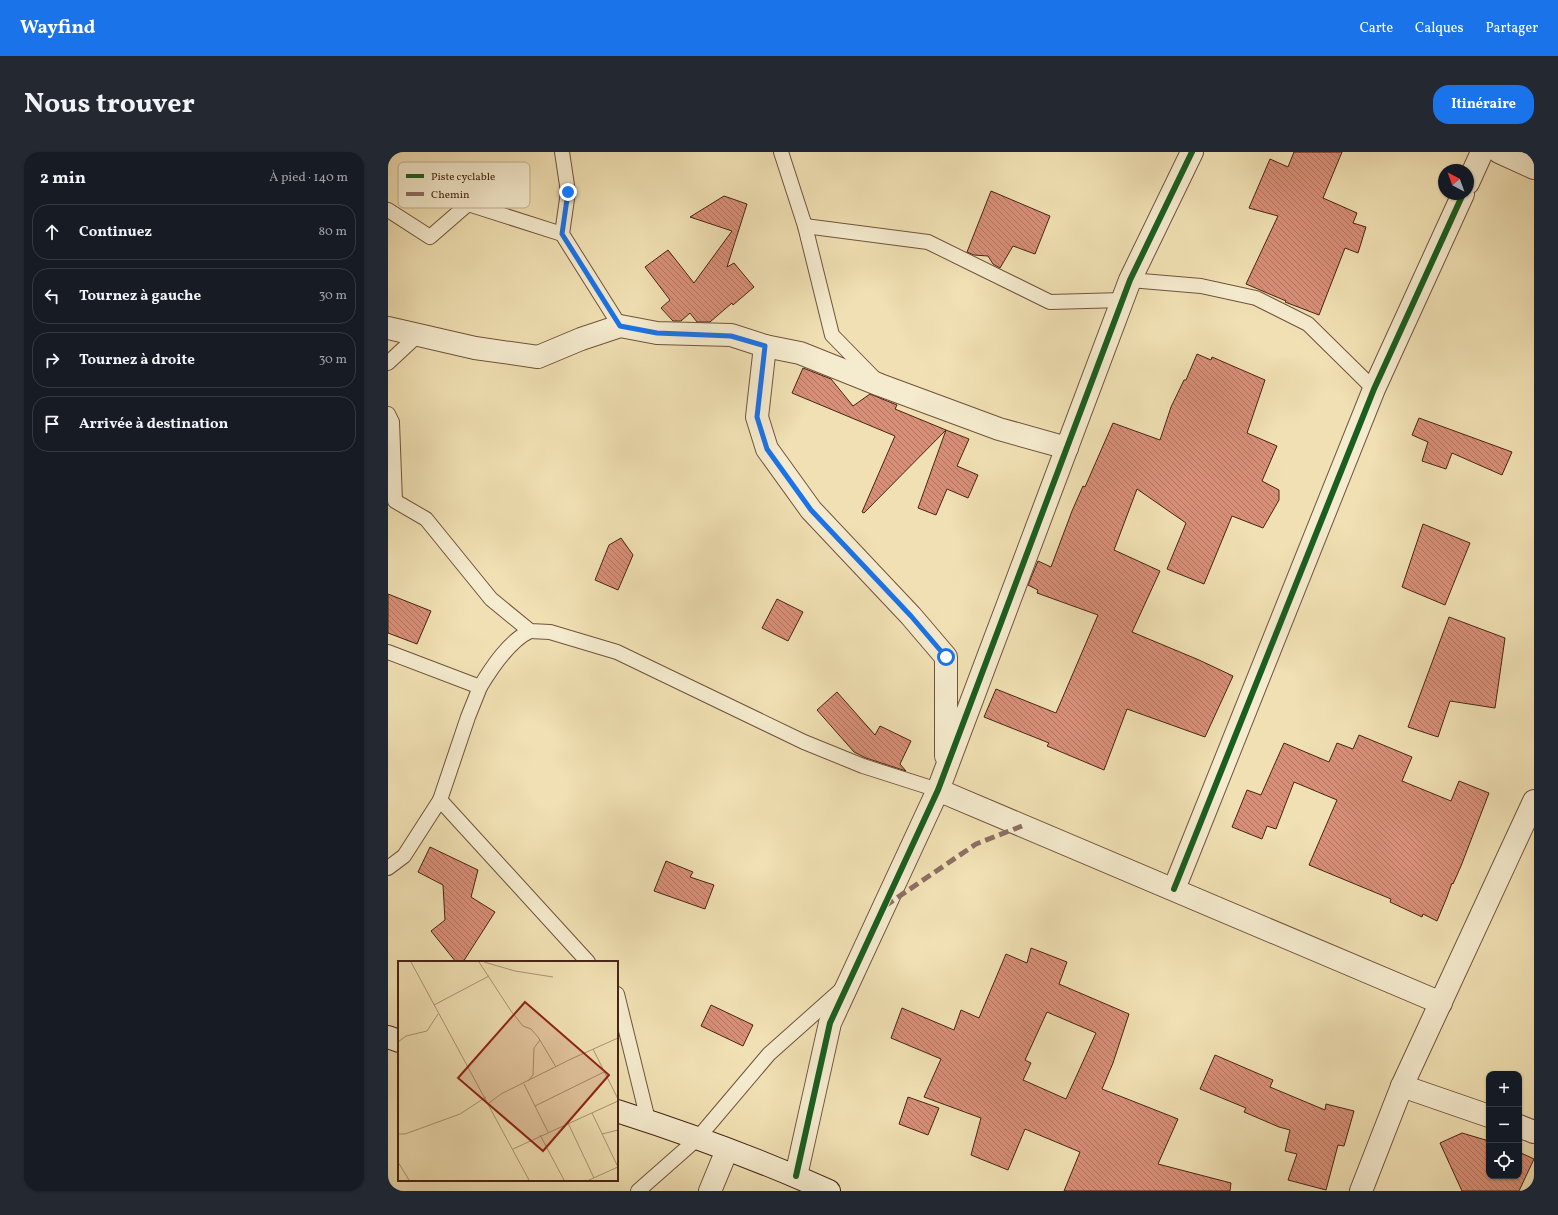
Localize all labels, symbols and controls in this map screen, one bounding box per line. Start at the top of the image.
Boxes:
text: Wayfind [20,15,95,41]
text: Carte [1360,19,1393,38]
text: Calques [1415,19,1463,38]
text: Partager [1485,19,1538,38]
text: Nous trouver [24,85,195,124]
button: Itinéraire [1433,85,1534,124]
legend [398,162,530,208]
north arrow [1438,164,1474,200]
text: 2 min [40,167,86,190]
text: À pied · 140 m [269,169,348,187]
text: Piste cyclable [431,170,495,185]
route end [559,183,577,201]
text: Chemin [431,188,470,203]
icon: ahead [41,221,63,243]
text: Continuez [79,222,152,243]
text: 80 m [318,223,347,241]
icon: left [41,285,63,307]
text: Tournez à gauche [79,286,201,307]
text: 30 m [319,287,347,305]
icon: right [41,349,63,371]
text: Tournez à droite [79,350,195,371]
text: 30 m [319,351,347,369]
icon: arrive [41,413,63,435]
text: Arrivée à destination [79,414,228,435]
route start [937,648,955,666]
inset map [398,961,618,1181]
map controls [1486,1071,1522,1179]
button: + [1486,1071,1522,1107]
button: − [1486,1107,1522,1143]
button: locate [1486,1143,1522,1179]

